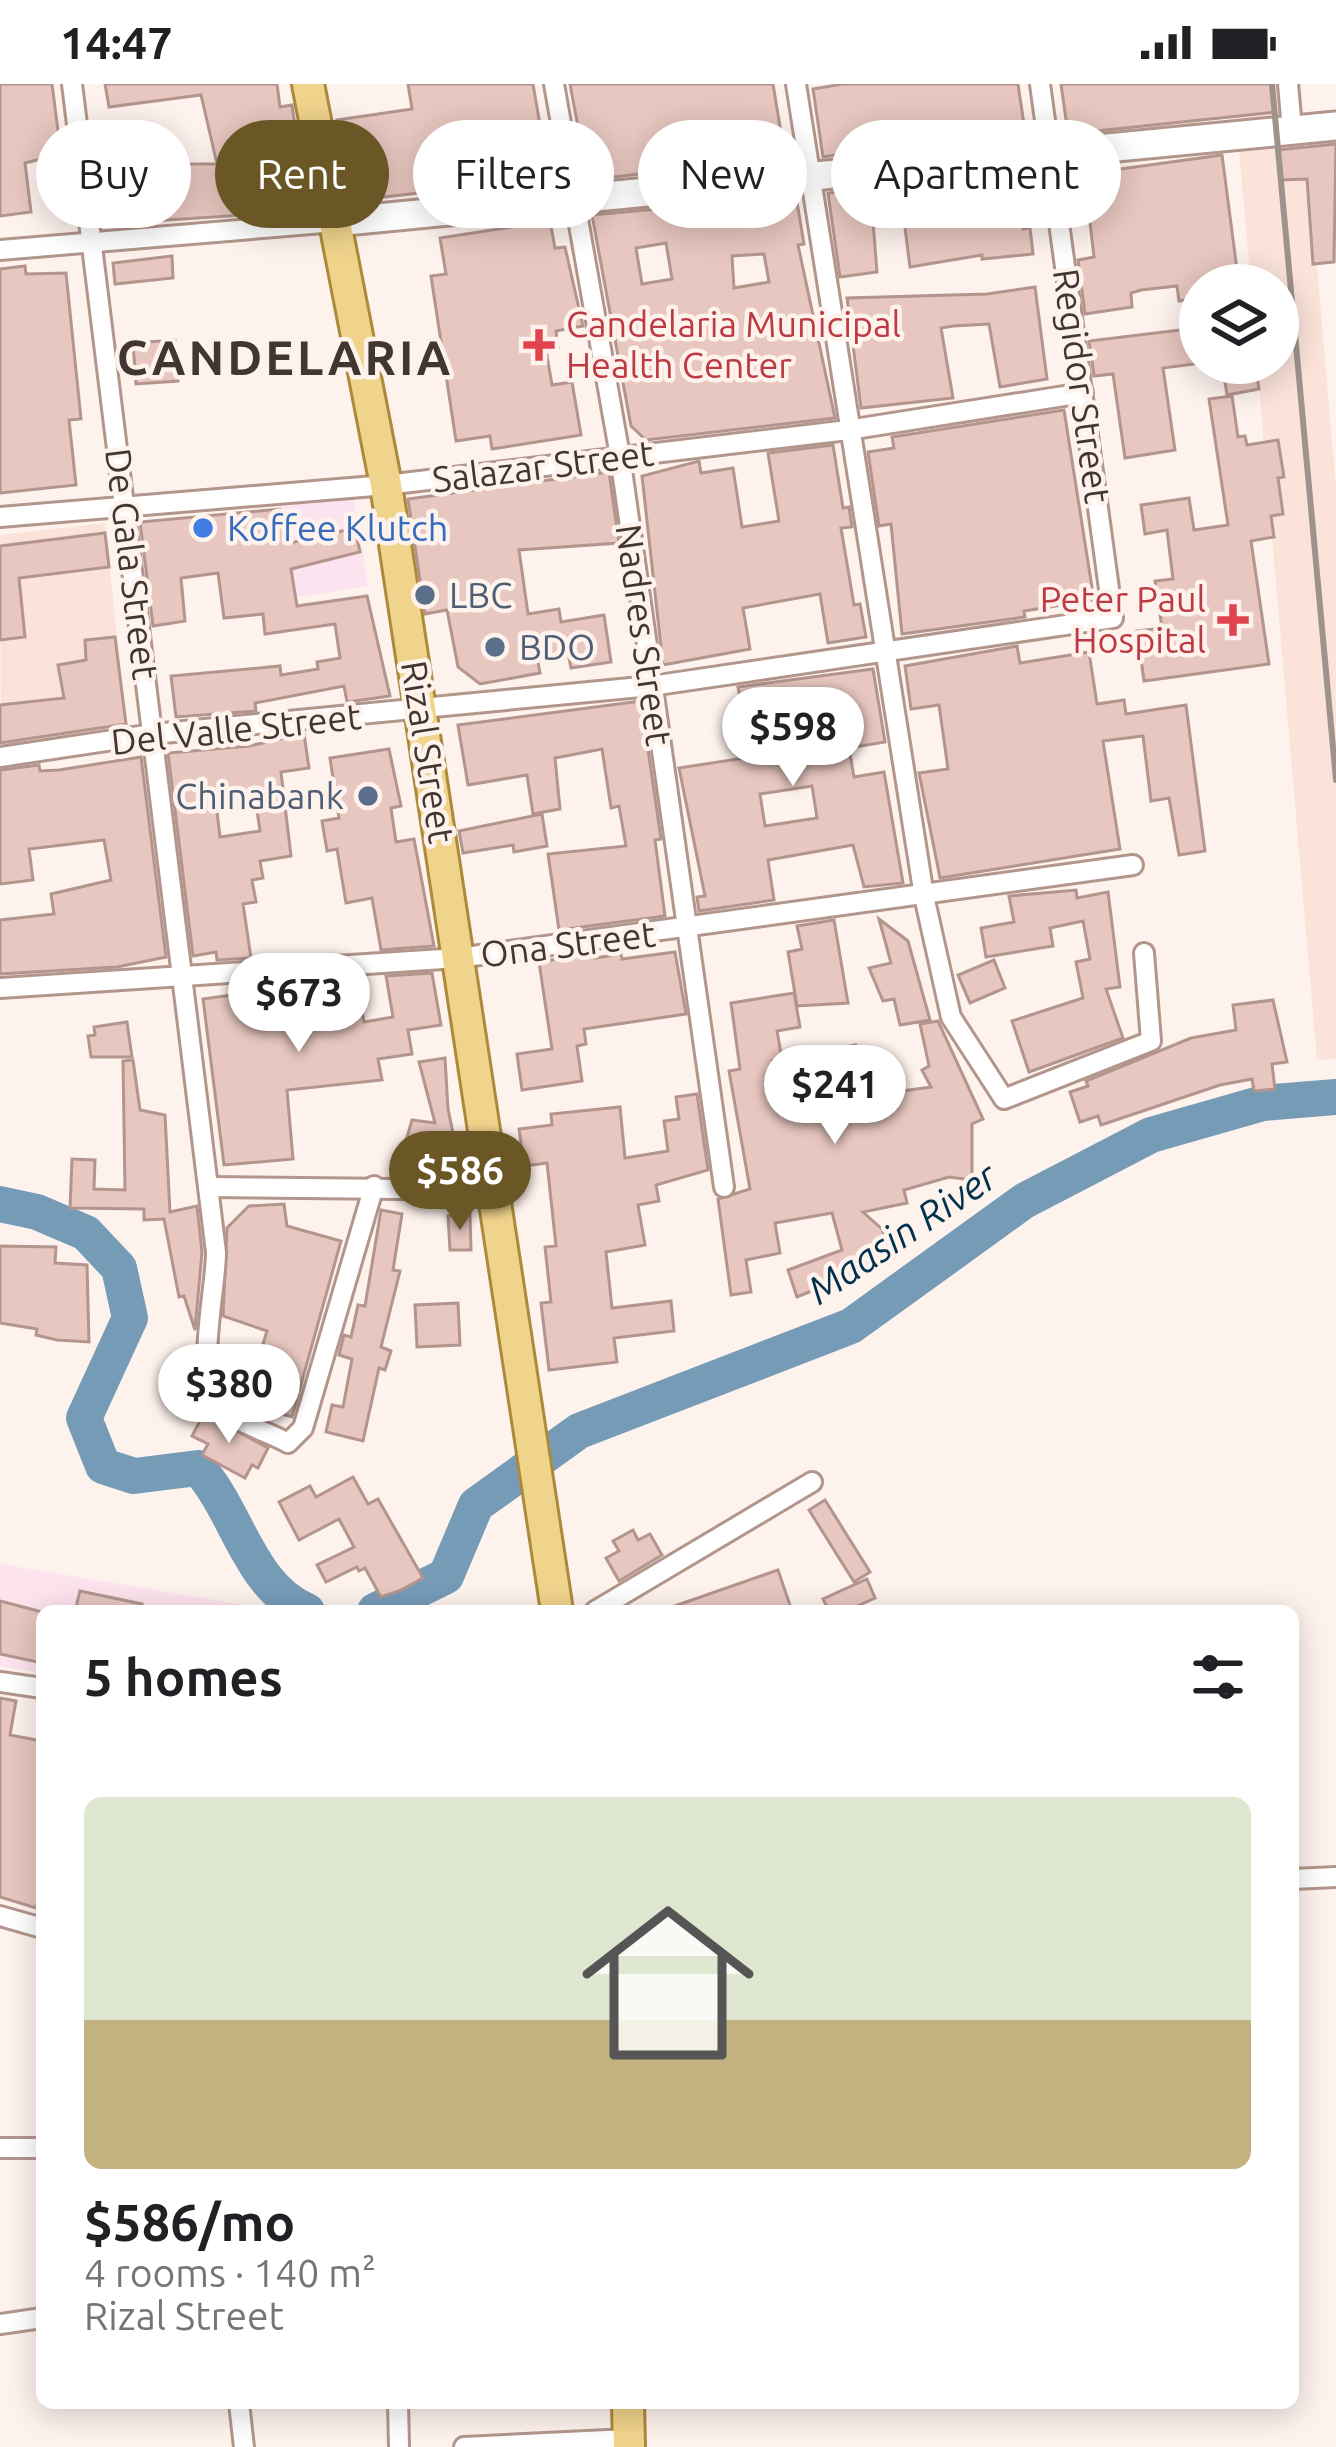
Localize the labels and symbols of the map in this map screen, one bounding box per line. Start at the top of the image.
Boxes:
street label: Regidor Street [1046,266,1119,506]
place label: Candelaria Municipal Health Center [566,303,901,385]
marker: Candelaria Municipal Health Center [523,329,555,361]
district label: CANDELARIA [117,330,453,384]
street label: Salazar Street [430,432,656,499]
street label: De Gala Street [98,446,167,682]
place label: Koffee Klutch [227,507,448,548]
marker: Koffee Klutch [190,515,216,541]
street label: Nadres Street [609,522,680,748]
place label: LBC [449,574,512,615]
place label: Peter Paul Hospital [1040,578,1206,660]
marker: LBC [412,582,438,608]
marker: Peter Paul Hospital [1217,604,1249,636]
place label: BDO [519,626,595,667]
marker: BDO [482,634,508,660]
street label: Rizal Street [394,658,463,846]
pin: $598 [722,687,864,789]
street label: Del Valle Street [109,695,363,762]
place label: Chinabank [175,775,344,816]
marker: Chinabank [355,783,381,809]
street label: Ona Street [478,912,658,975]
pin: $673 [228,953,370,1055]
pin: $241 [764,1045,906,1147]
pin: $586 [389,1131,531,1233]
water label: Maasin River [799,1153,1005,1312]
pin: $380 [158,1344,300,1446]

